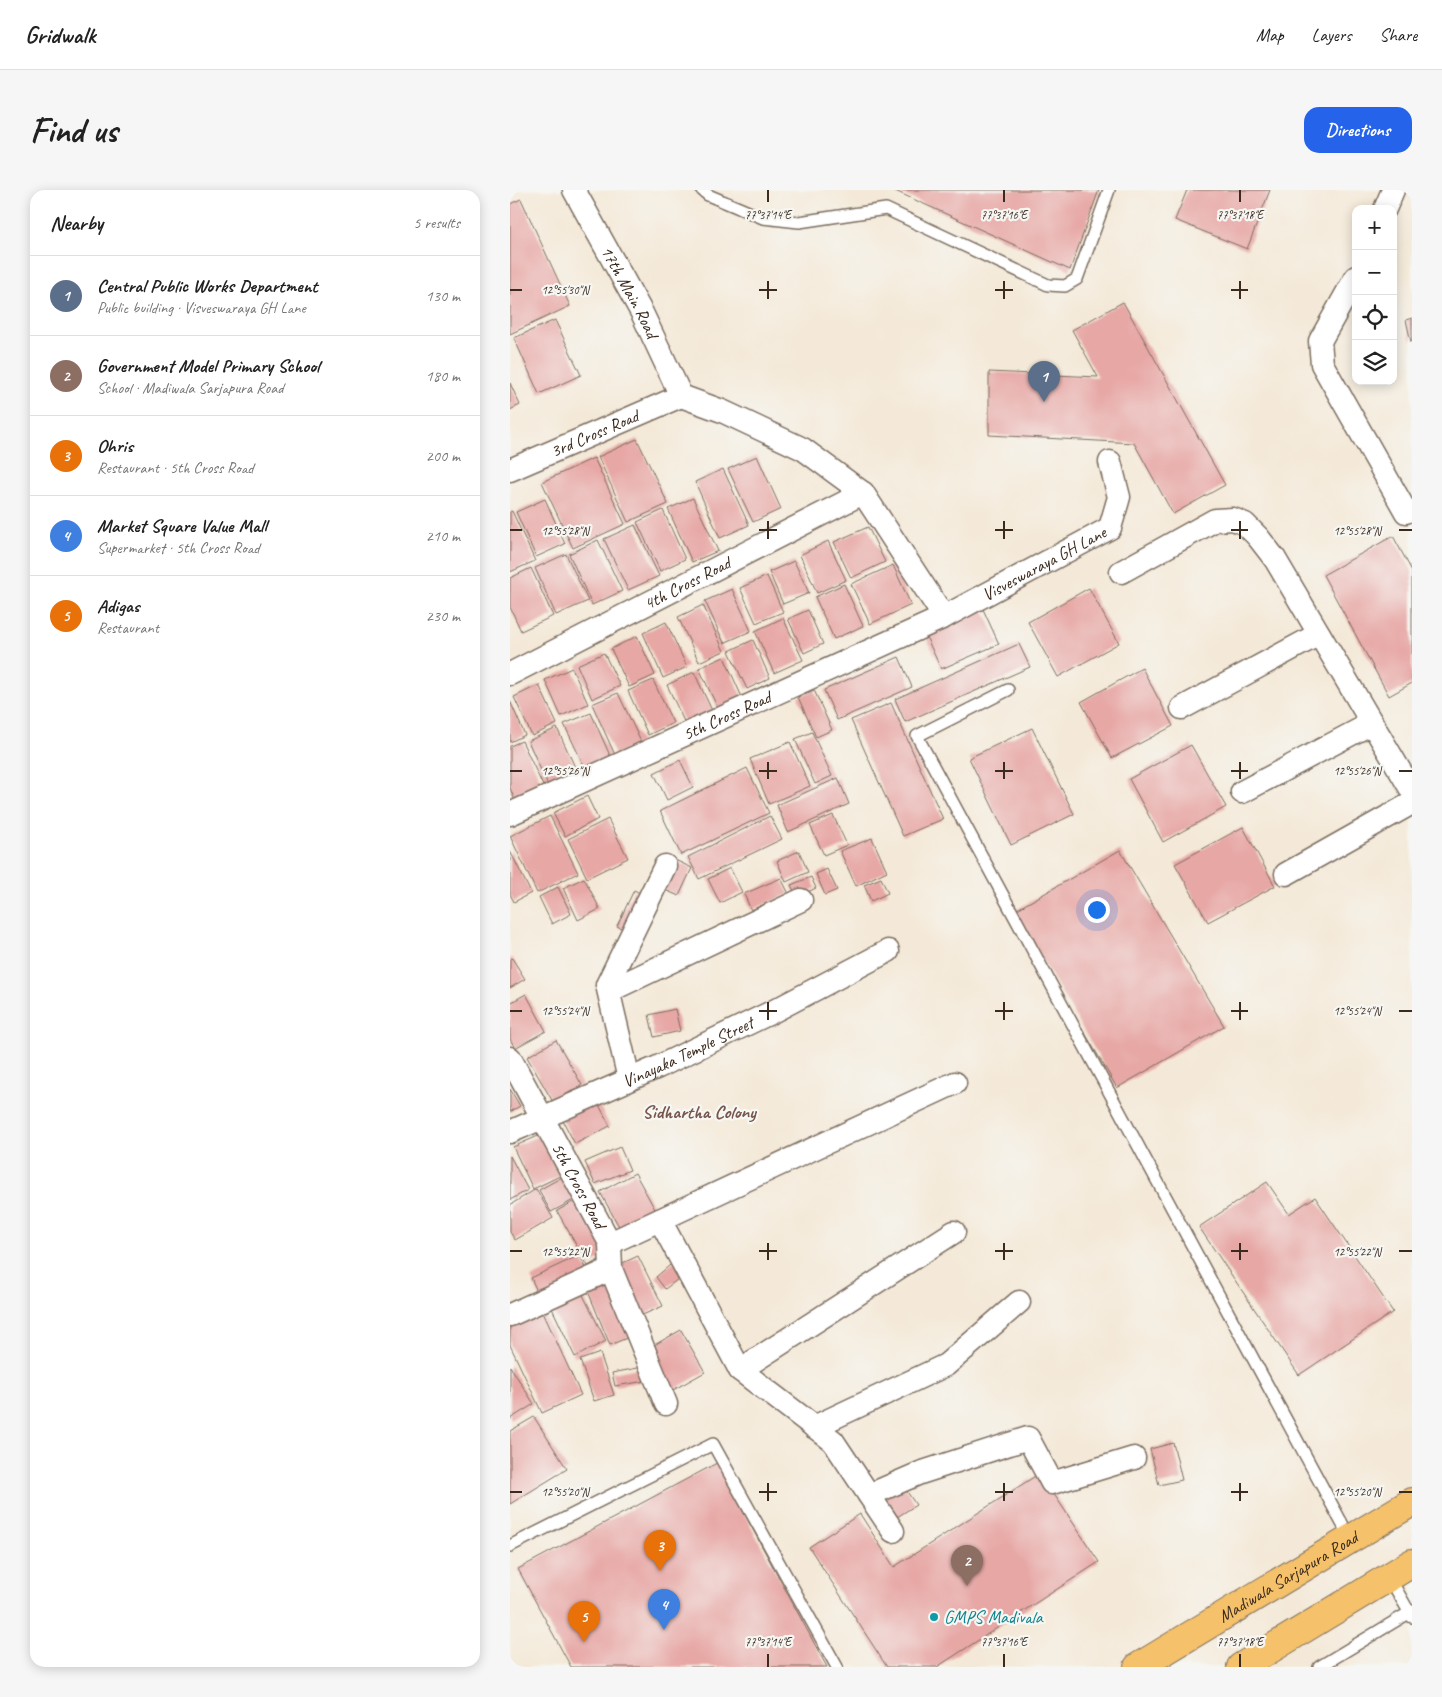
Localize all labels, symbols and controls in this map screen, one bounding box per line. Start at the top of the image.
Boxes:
text: Gridwalk [25,20,95,50]
text: Map [1256,24,1284,46]
text: Layers [1312,24,1351,46]
text: Share [1379,24,1417,46]
button: Directions [1304,107,1412,153]
text: Find us [30,108,117,153]
map controls [1352,205,1397,385]
button: + [1352,205,1397,250]
text: 77°37'14"E [745,207,793,223]
text: 77°37'16"E [981,207,1029,223]
text: 77°37'18"E [1217,207,1265,223]
text: Nearby [50,210,103,236]
text: 5 results [413,213,460,233]
street label: 17th Main Road [596,242,664,344]
button: − [1352,250,1397,295]
text: Central Public Works Department [97,274,318,298]
text: 12°55'30"N [541,282,590,298]
text: 1 [62,286,70,306]
text: 130 m [426,286,460,306]
button: locate [1352,295,1397,340]
text: Public building · Visveswaraya GH Lane [97,298,306,318]
button: layers [1352,340,1397,385]
text: Government Model Primary School [97,354,319,378]
pin: 1 [1028,361,1060,402]
text: 2 [62,366,70,386]
text: 180 m [426,366,460,386]
text: School · Madiwala Sarjapura Road [97,378,283,398]
street label: 3rd Cross Road [547,404,645,462]
text: Ohris [97,434,133,458]
text: 3 [62,446,70,466]
text: 200 m [426,446,460,466]
text: Restaurant · 5th Cross Road [97,458,254,478]
text: Market Square Value Mall [97,514,267,538]
street label: Visveswaraya GH Lane [978,521,1111,606]
text: 12°55'28"N [541,523,590,539]
text: 12°55'28"N [1333,523,1382,539]
text: 4 [62,526,70,546]
text: 210 m [426,526,460,546]
text: Supermarket · 5th Cross Road [97,538,260,558]
street label: 4th Cross Road [640,551,737,615]
text: Adigas [97,594,139,618]
text: 5 [63,606,69,626]
text: 230 m [426,606,460,626]
text: Restaurant [97,618,159,638]
street label: 5th Cross Road [679,685,777,745]
text: 12°55'26"N [541,763,590,779]
text: 12°55'26"N [1333,763,1382,779]
your location [1084,897,1110,923]
text: 12°55'24"N [541,1003,590,1019]
text: 12°55'24"N [1333,1003,1382,1019]
street label: Vinayaka Temple Street [619,1010,760,1092]
district label: Sidhartha Colony [642,1100,757,1124]
street label: 5th Cross Road [547,1139,612,1235]
text: 12°55'22"N [541,1244,590,1260]
text: 12°55'22"N [1333,1244,1382,1260]
text: 12°55'20"N [541,1484,590,1500]
text: 12°55'20"N [1333,1484,1382,1500]
street label: Madiwala Sarjapura Road [1214,1525,1364,1627]
pin: 3 [644,1530,676,1571]
pin: 2 [951,1545,983,1586]
pin: 4 [648,1589,680,1630]
pin: 5 [568,1601,600,1642]
place label: GMPS Madivala [944,1606,1044,1628]
marker: GMPS Madivala [928,1611,940,1623]
text: 77°37'14"E [745,1634,793,1650]
text: 77°37'16"E [981,1634,1029,1650]
text: 77°37'18"E [1217,1634,1265,1650]

